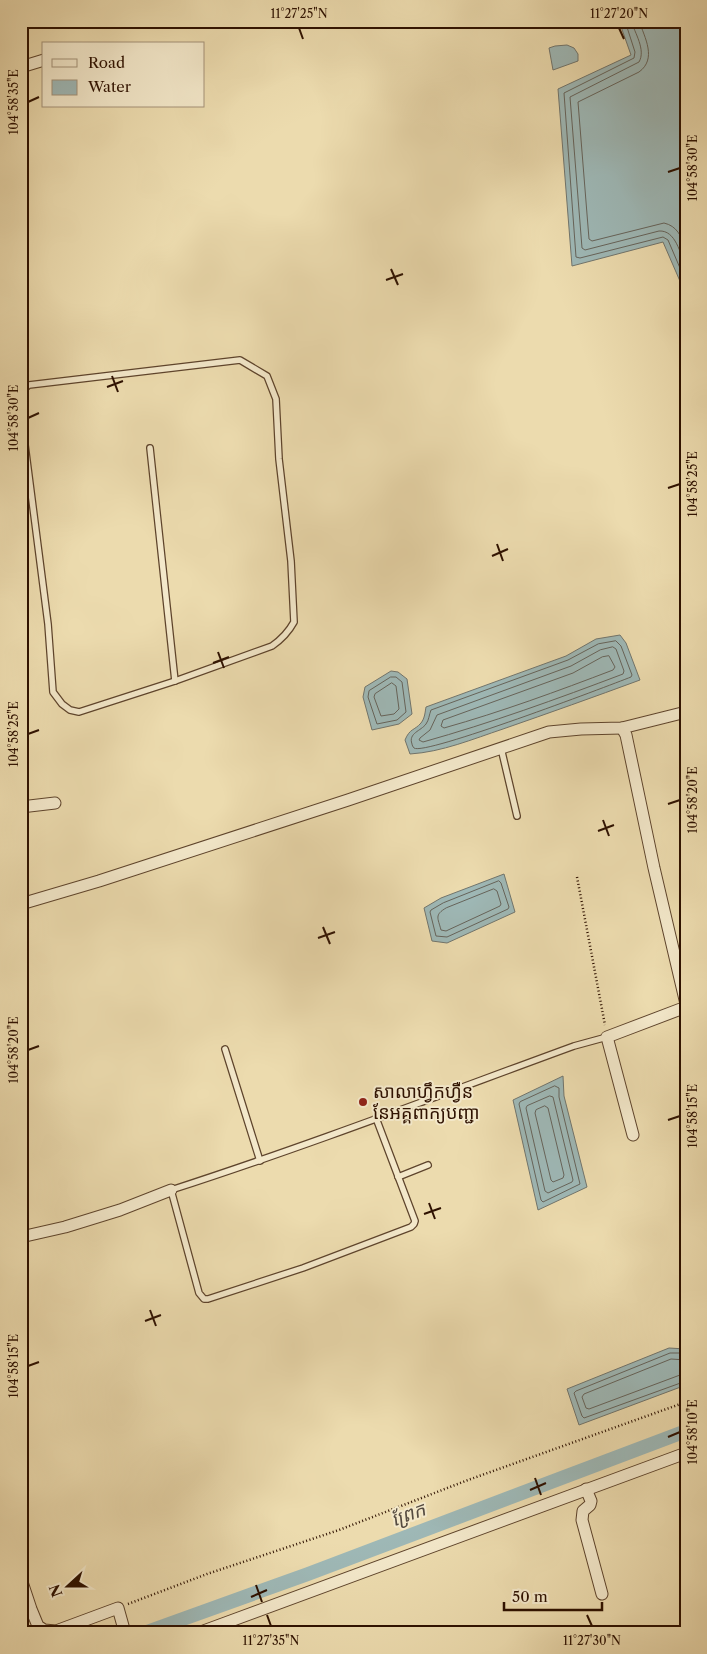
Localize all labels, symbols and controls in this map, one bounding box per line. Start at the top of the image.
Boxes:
text: 11°27'25"N [270,6,328,21]
text: 11°27'20"N [590,6,648,21]
legend [42,42,205,108]
text: Road [88,53,125,72]
text: 104°58'35"E [6,69,21,135]
text: Water [87,77,132,96]
text: 104°58'30"E [685,135,700,201]
text: 104°58'30"E [6,385,21,451]
text: 104°58'25"E [685,451,700,517]
text: 104°58'25"E [6,701,21,767]
text: 104°58'20"E [685,767,700,833]
text: 104°58'20"E [6,1017,21,1083]
place label: សាលាហ្វឹកហ្វឺន នែអគ្គពាក្យបញ្ជា [373,1081,480,1124]
text: 104°58'15"E [685,1084,700,1148]
marker: សាលាហ្វឹកហ្វឺន នែអគ្គពាក្យបញ្ជា [357,1096,369,1108]
text: 104°58'15"E [6,1334,21,1398]
text: 104°58'10"E [685,1399,700,1465]
water label: ព្រែក [388,1497,430,1531]
north arrow [42,1562,92,1612]
scale bar [504,1579,602,1611]
text: N [45,1582,66,1600]
text: 50 m [512,1587,548,1606]
text: 11°27'35"N [243,1633,299,1648]
text: 11°27'30"N [563,1633,621,1648]

